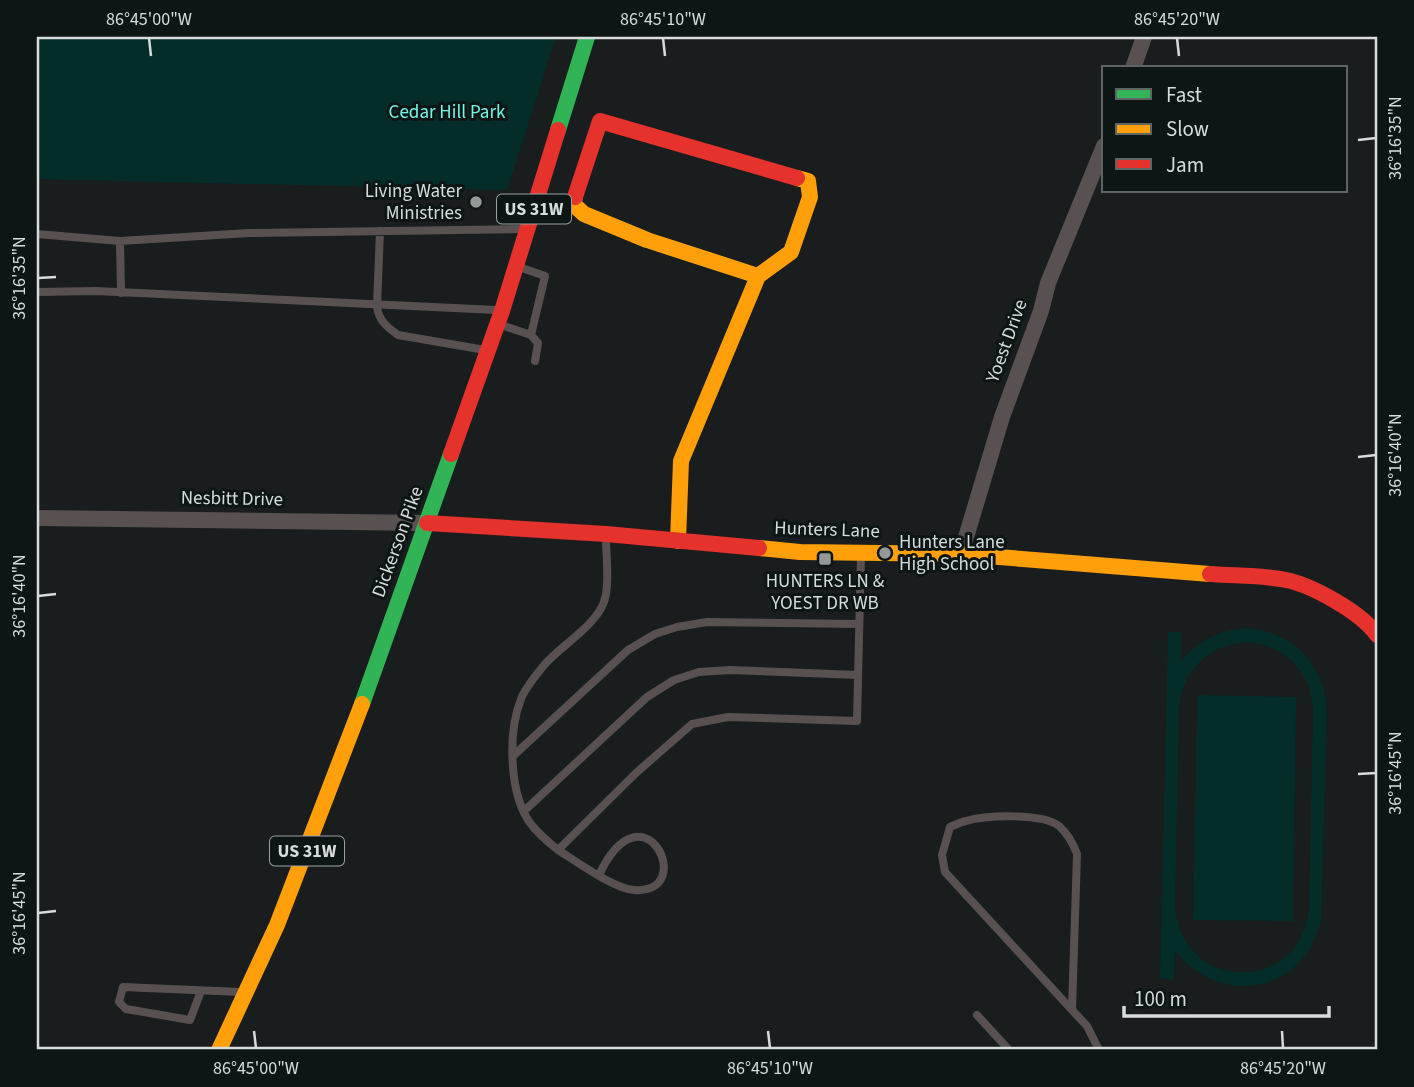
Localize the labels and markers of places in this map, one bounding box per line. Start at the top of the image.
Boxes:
place label: Living Water Ministries [365,178,462,227]
marker: Living Water Ministries [468,194,484,210]
place label: Hunters Lane High School [899,529,1005,578]
marker: Hunters Lane High School [877,545,893,561]
marker: HUNTERS LN & YOEST DR WB [817,551,833,567]
place label: HUNTERS LN & YOEST DR WB [766,568,885,617]

